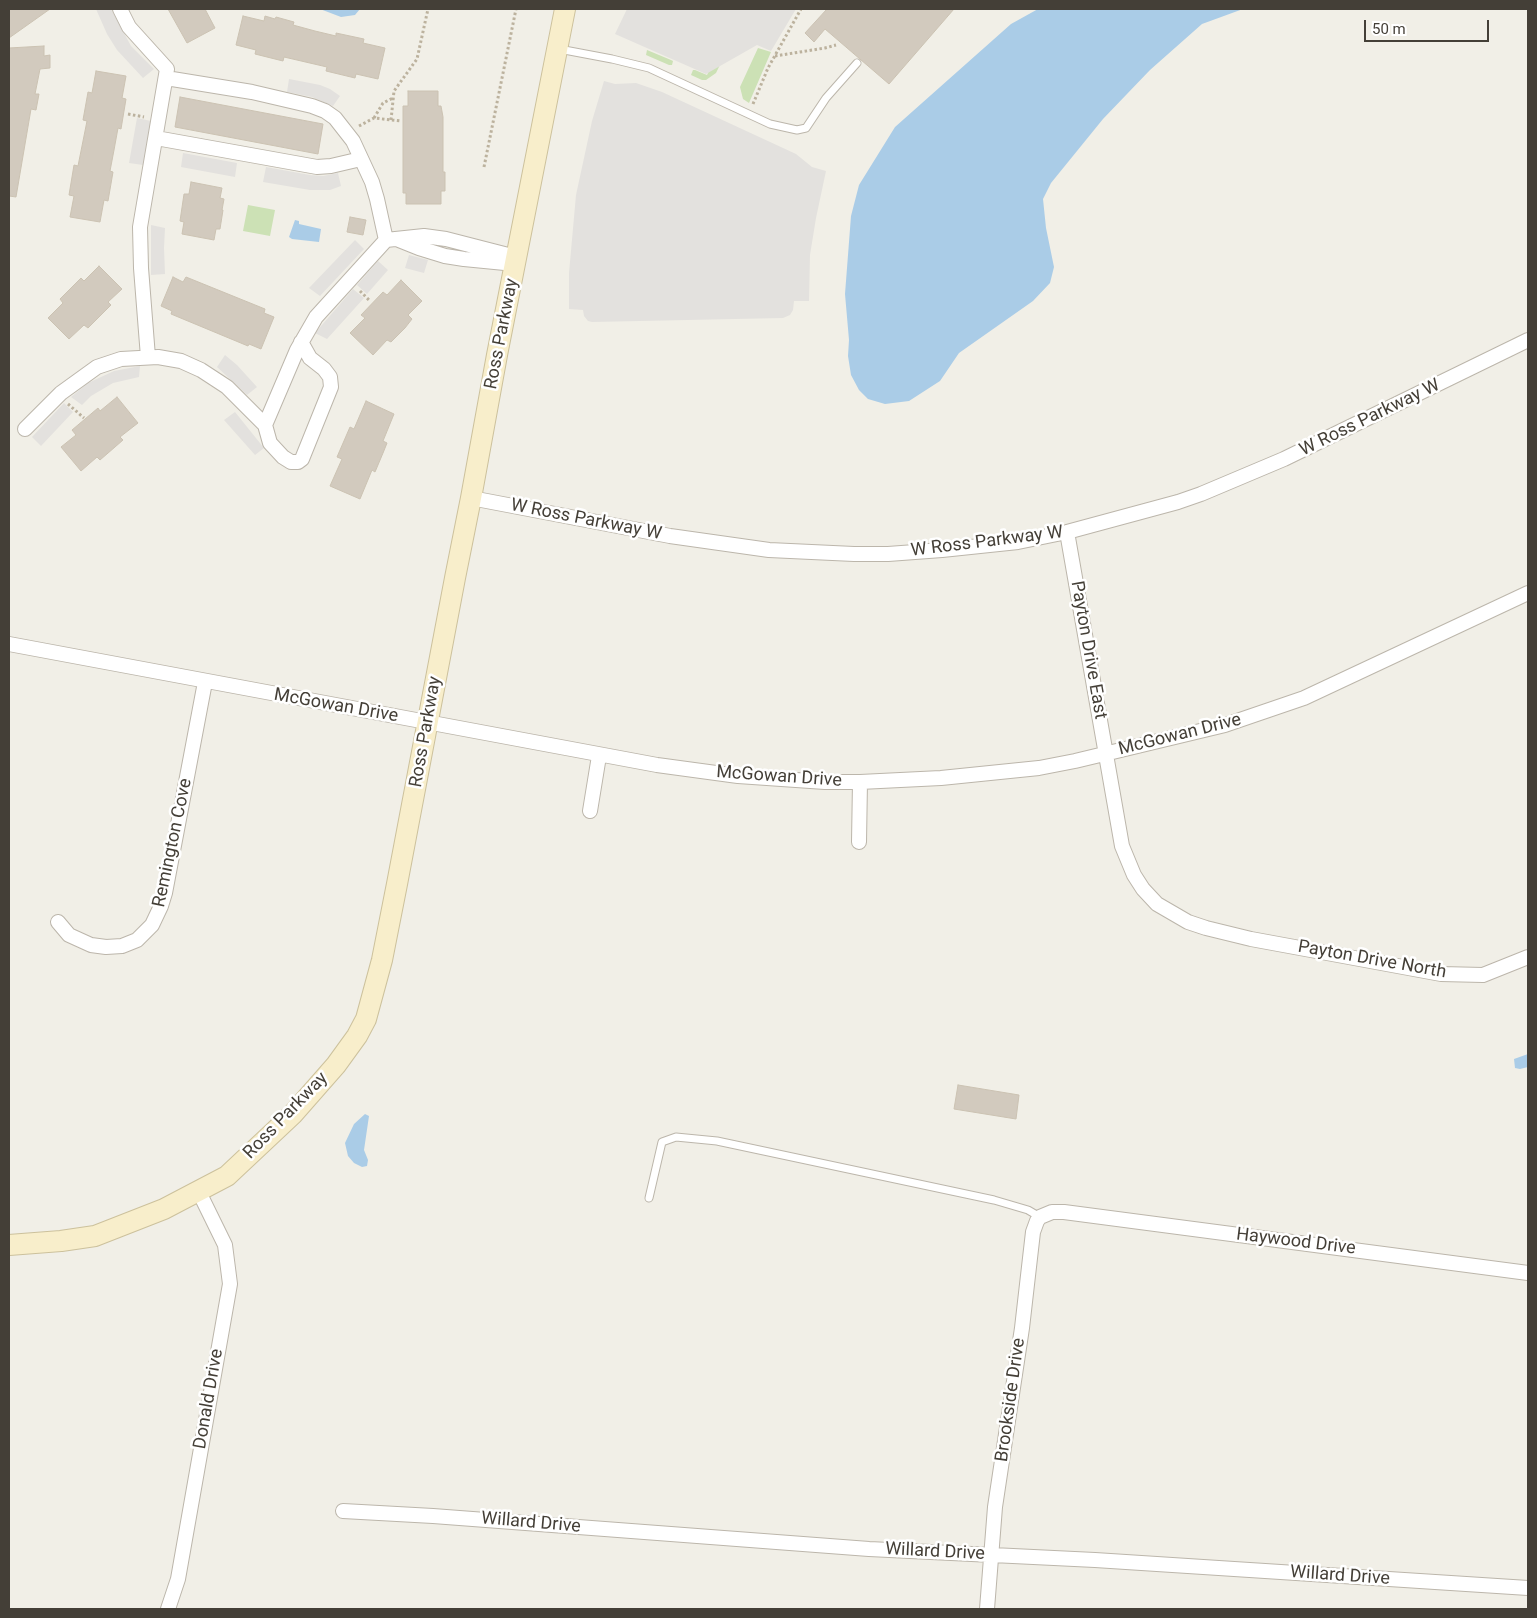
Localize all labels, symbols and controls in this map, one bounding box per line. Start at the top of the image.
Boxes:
scale bar [1367,10,1492,42]
text: 50 m [1372,20,1406,38]
street label: Ross Parkway [481,277,523,391]
street label: W Ross Parkway W [1296,375,1444,461]
street label: W Ross Parkway W [509,495,663,545]
street label: W Ross Parkway W [910,522,1064,562]
street label: Payton Drive East [1065,579,1111,721]
street label: Ross Parkway [406,675,446,789]
street label: McGowan Drive [272,684,400,728]
street label: McGowan Drive [1116,709,1244,761]
street label: McGowan Drive [715,762,843,792]
street label: Remington Cove [149,777,197,909]
street label: Payton Drive North [1296,936,1448,984]
street label: Ross Parkway [239,1068,333,1164]
street label: Haywood Drive [1235,1224,1357,1260]
street label: Brookside Drive [992,1337,1030,1463]
street label: Donald Drive [190,1347,228,1451]
street label: Willard Drive [480,1508,582,1538]
street label: Willard Drive [885,1539,985,1565]
street label: Willard Drive [1289,1562,1391,1590]

